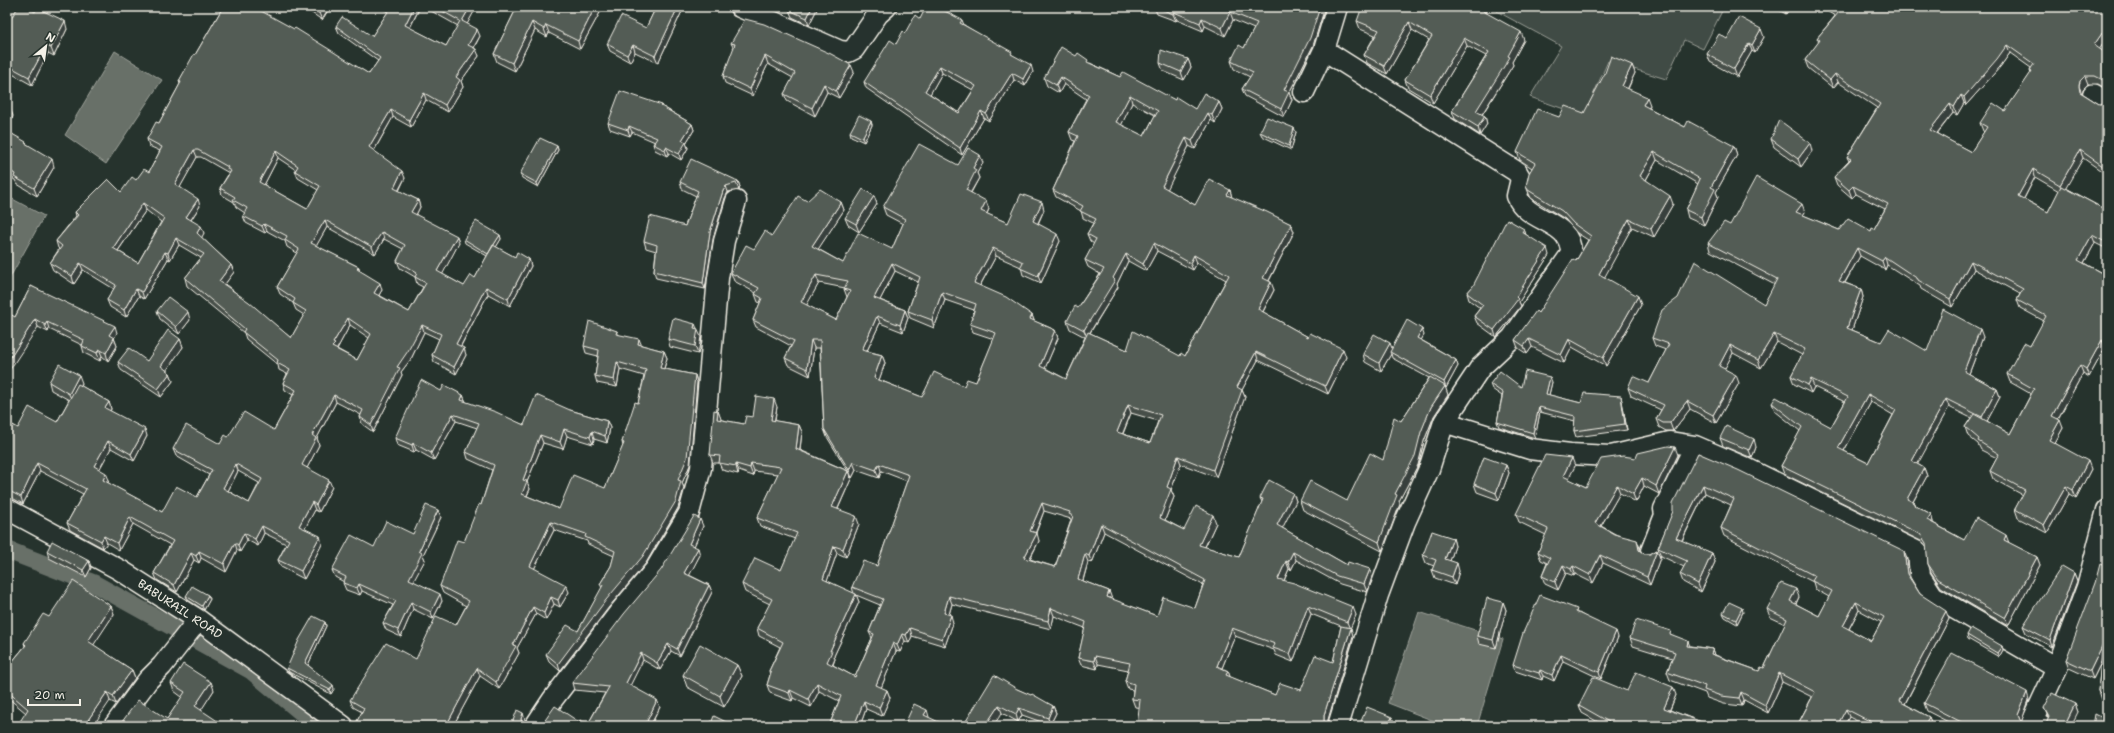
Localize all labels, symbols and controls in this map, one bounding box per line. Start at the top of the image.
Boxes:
north arrow [26,26,66,66]
text: N [43,29,58,47]
street label: BABURAIL ROAD [134,576,226,642]
scale bar [28,681,80,707]
text: 20 m [34,687,65,703]

